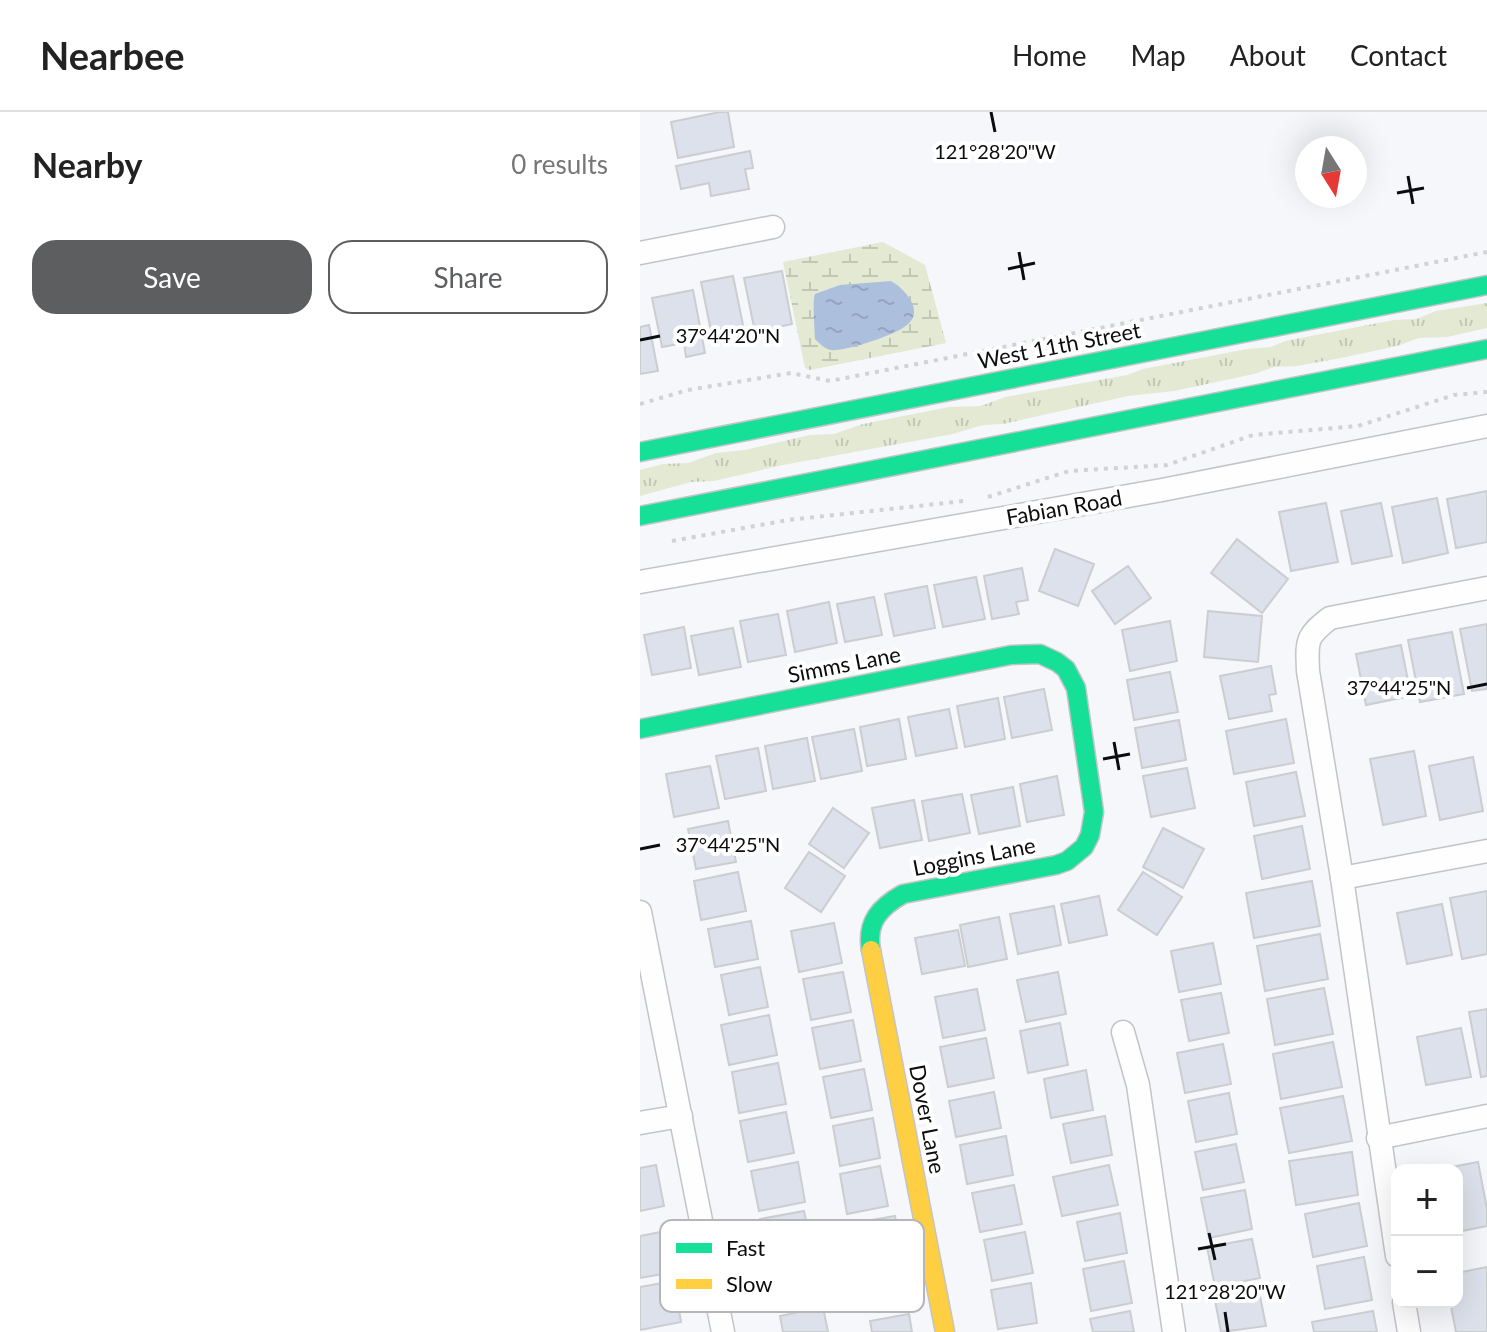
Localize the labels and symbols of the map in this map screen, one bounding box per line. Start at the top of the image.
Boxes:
north arrow [1295,136,1367,208]
text: 121°28'20"W [934,139,1056,163]
street label: West 11th Street [975,316,1143,374]
text: 37°44'20"N [676,323,780,347]
street label: Fabian Road [1004,484,1124,530]
street label: Simms Lane [785,640,903,688]
text: 37°44'25"N [1347,675,1451,699]
street label: Loggins Lane [910,831,1038,881]
text: 37°44'25"N [676,832,780,856]
street label: Dover Lane [904,1062,952,1176]
legend [660,1220,924,1312]
text: Fast [726,1234,765,1261]
text: Slow [726,1270,773,1297]
text: 121°28'20"W [1164,1279,1286,1303]

